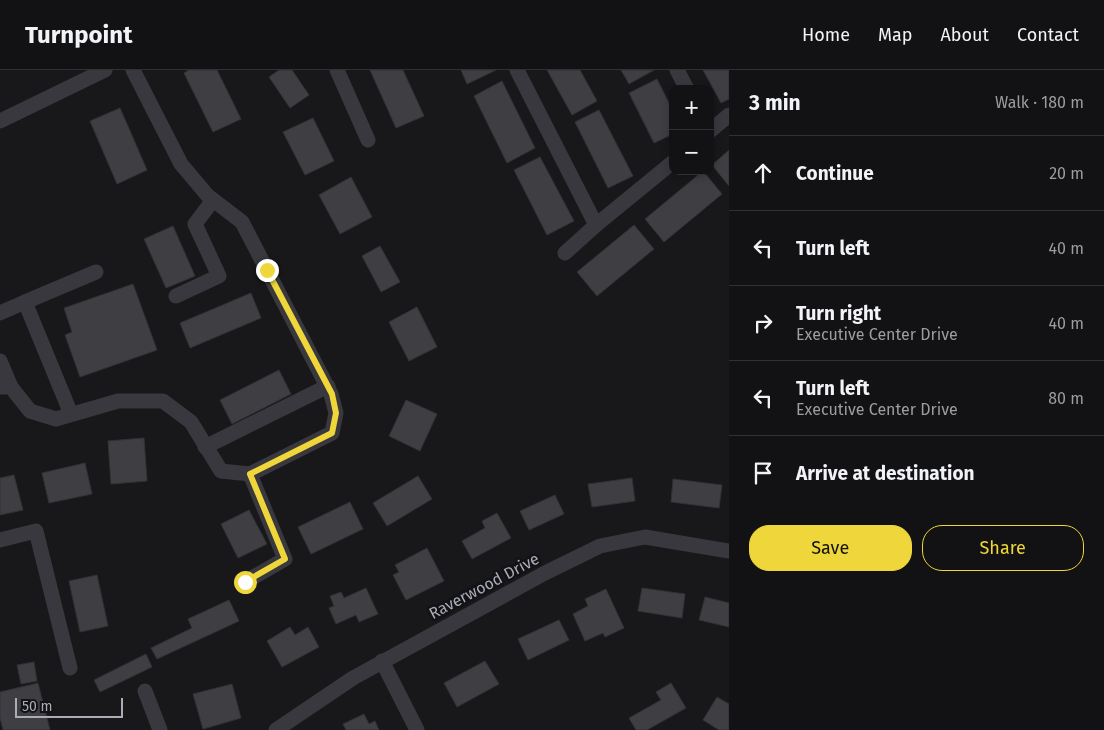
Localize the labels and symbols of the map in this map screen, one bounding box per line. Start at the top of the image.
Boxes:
route end [256,259,279,282]
street label: Raverwood Drive [426,549,542,623]
route start [234,571,257,594]
scale bar [15,695,122,718]

